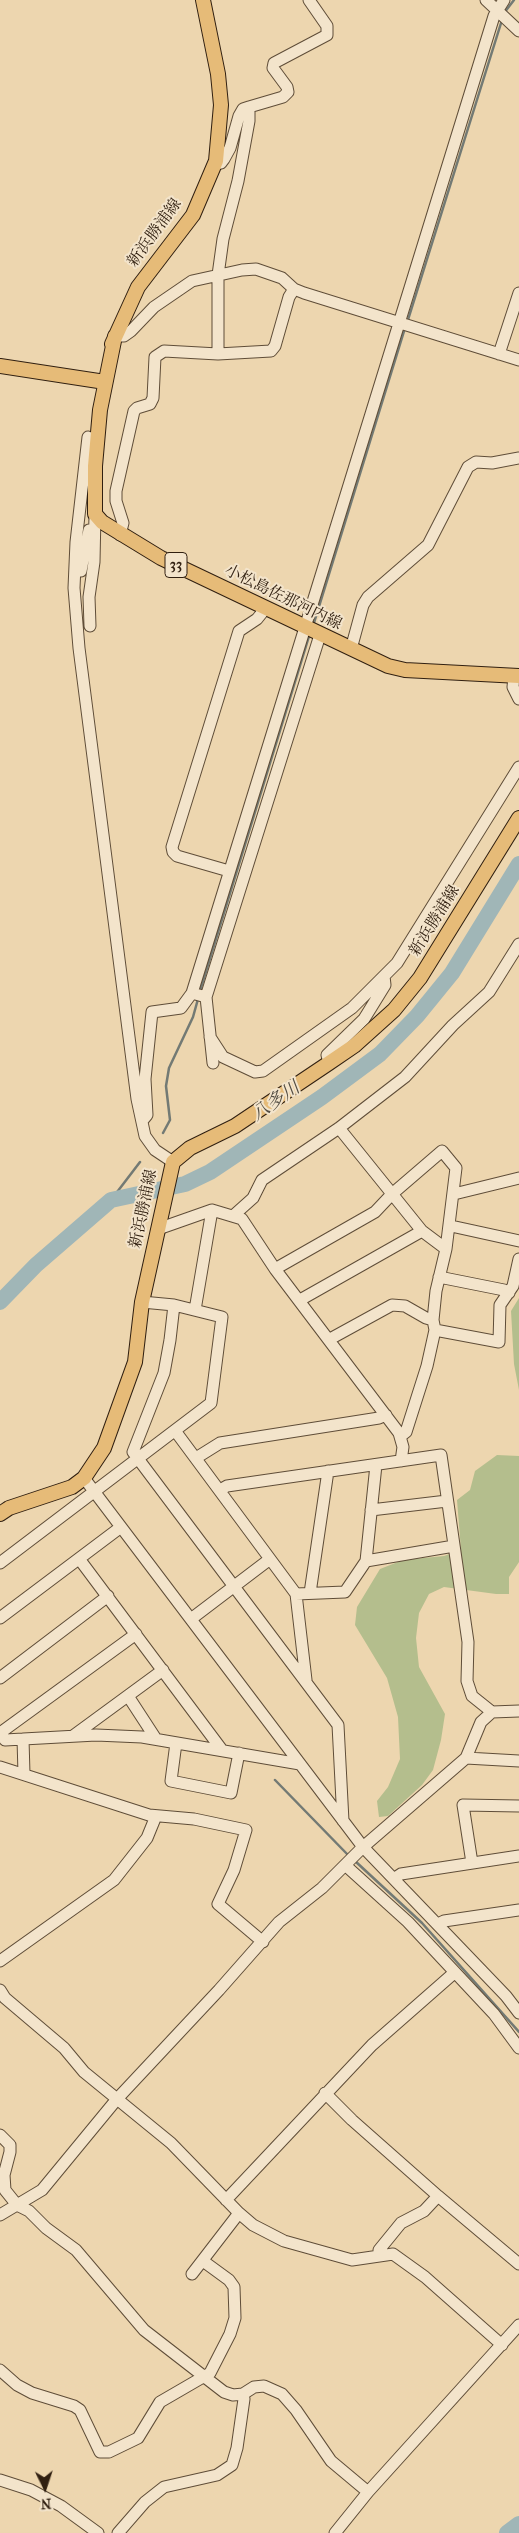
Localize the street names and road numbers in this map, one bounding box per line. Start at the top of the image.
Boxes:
street label: 新浜勝浦線 [124,195,186,271]
road number: 33 [165,552,187,578]
street label: 小松島佐那河内線 [221,561,345,635]
street label: 新浜勝浦線 [406,882,464,960]
street label: 新浜勝浦線 [126,1168,162,1250]

